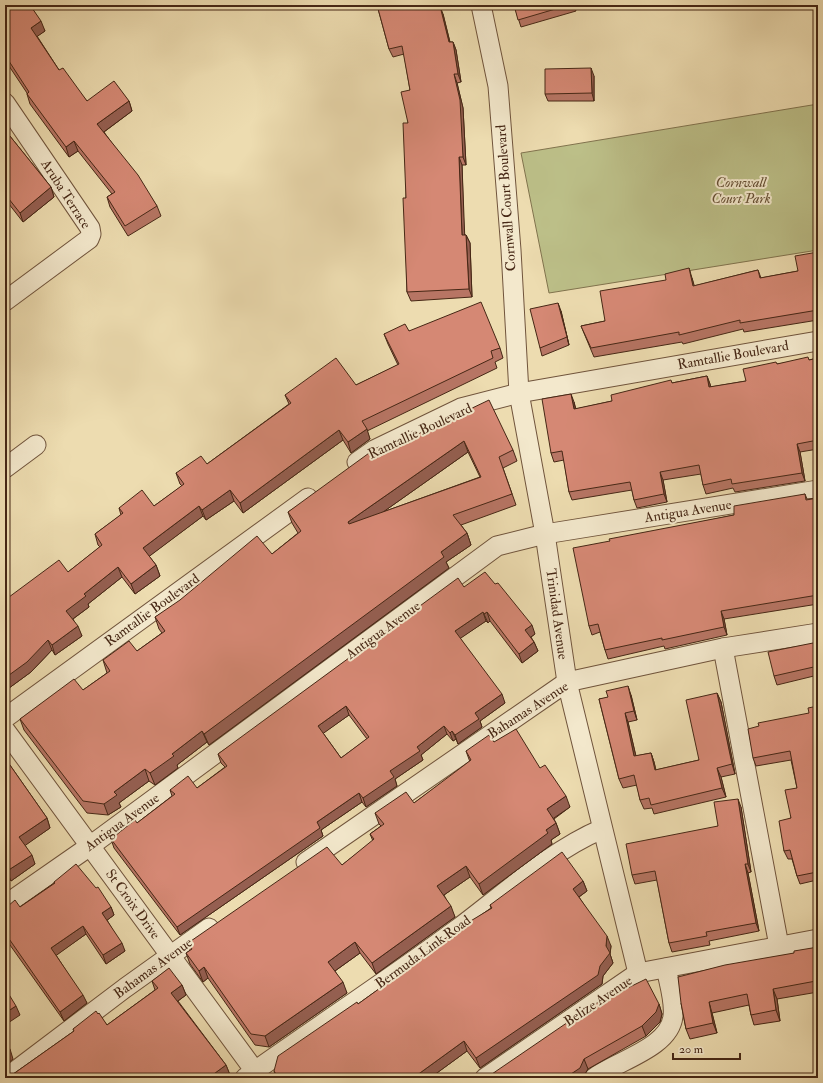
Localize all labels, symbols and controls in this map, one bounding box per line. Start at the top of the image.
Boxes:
street label: Cornwall Court Boulevard [492,124,520,272]
street label: Aruba Terrace [37,155,95,232]
park label: Cornwall Court Park [711,174,771,207]
street label: Ramtallie Boulevard [676,337,790,373]
street label: Ramtallie Boulevard [365,399,475,463]
street label: Antigua Avenue [642,496,733,526]
street label: Trinidad Avenue [542,567,572,661]
street label: Ramtallie Boulevard [101,570,203,650]
street label: Antigua Avenue [342,597,424,663]
street label: Bahamas Avenue [484,677,572,742]
street label: Antigua Avenue [81,789,163,855]
street label: St Croix Drive [102,866,164,942]
street label: Bermuda Link Road [372,912,474,992]
street label: Bahamas Avenue [110,934,196,1002]
street label: Belize Avenue [561,972,635,1030]
scale bar [673,1035,740,1061]
text: 20 m [679,1042,704,1057]

